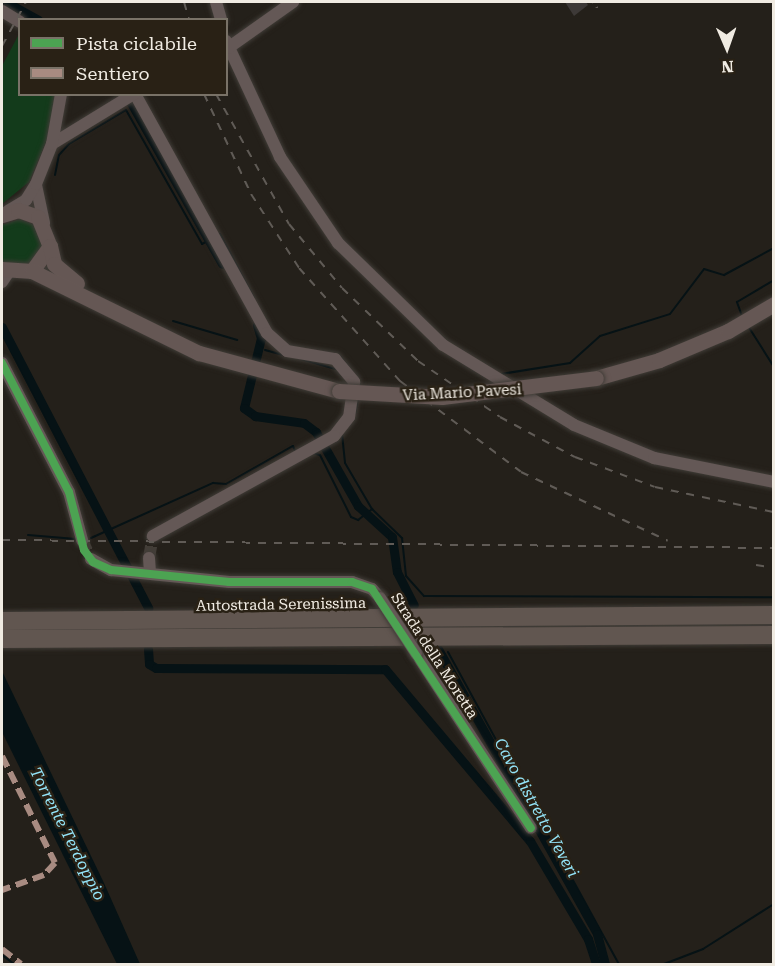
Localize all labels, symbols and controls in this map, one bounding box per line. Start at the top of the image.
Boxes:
legend [18,18,228,96]
north arrow [697,18,757,78]
text: Pista ciclabile [76,33,197,54]
text: N [721,57,734,76]
text: Sentiero [76,63,150,84]
street label: Via Mario Pavesi [402,381,522,405]
street label: Strada della Moretta [387,590,481,722]
street label: Autostrada Serenissima [196,595,366,615]
water label: Cavo distretto Veveri [490,735,582,881]
water label: Torrente Terdoppio [25,764,109,904]

